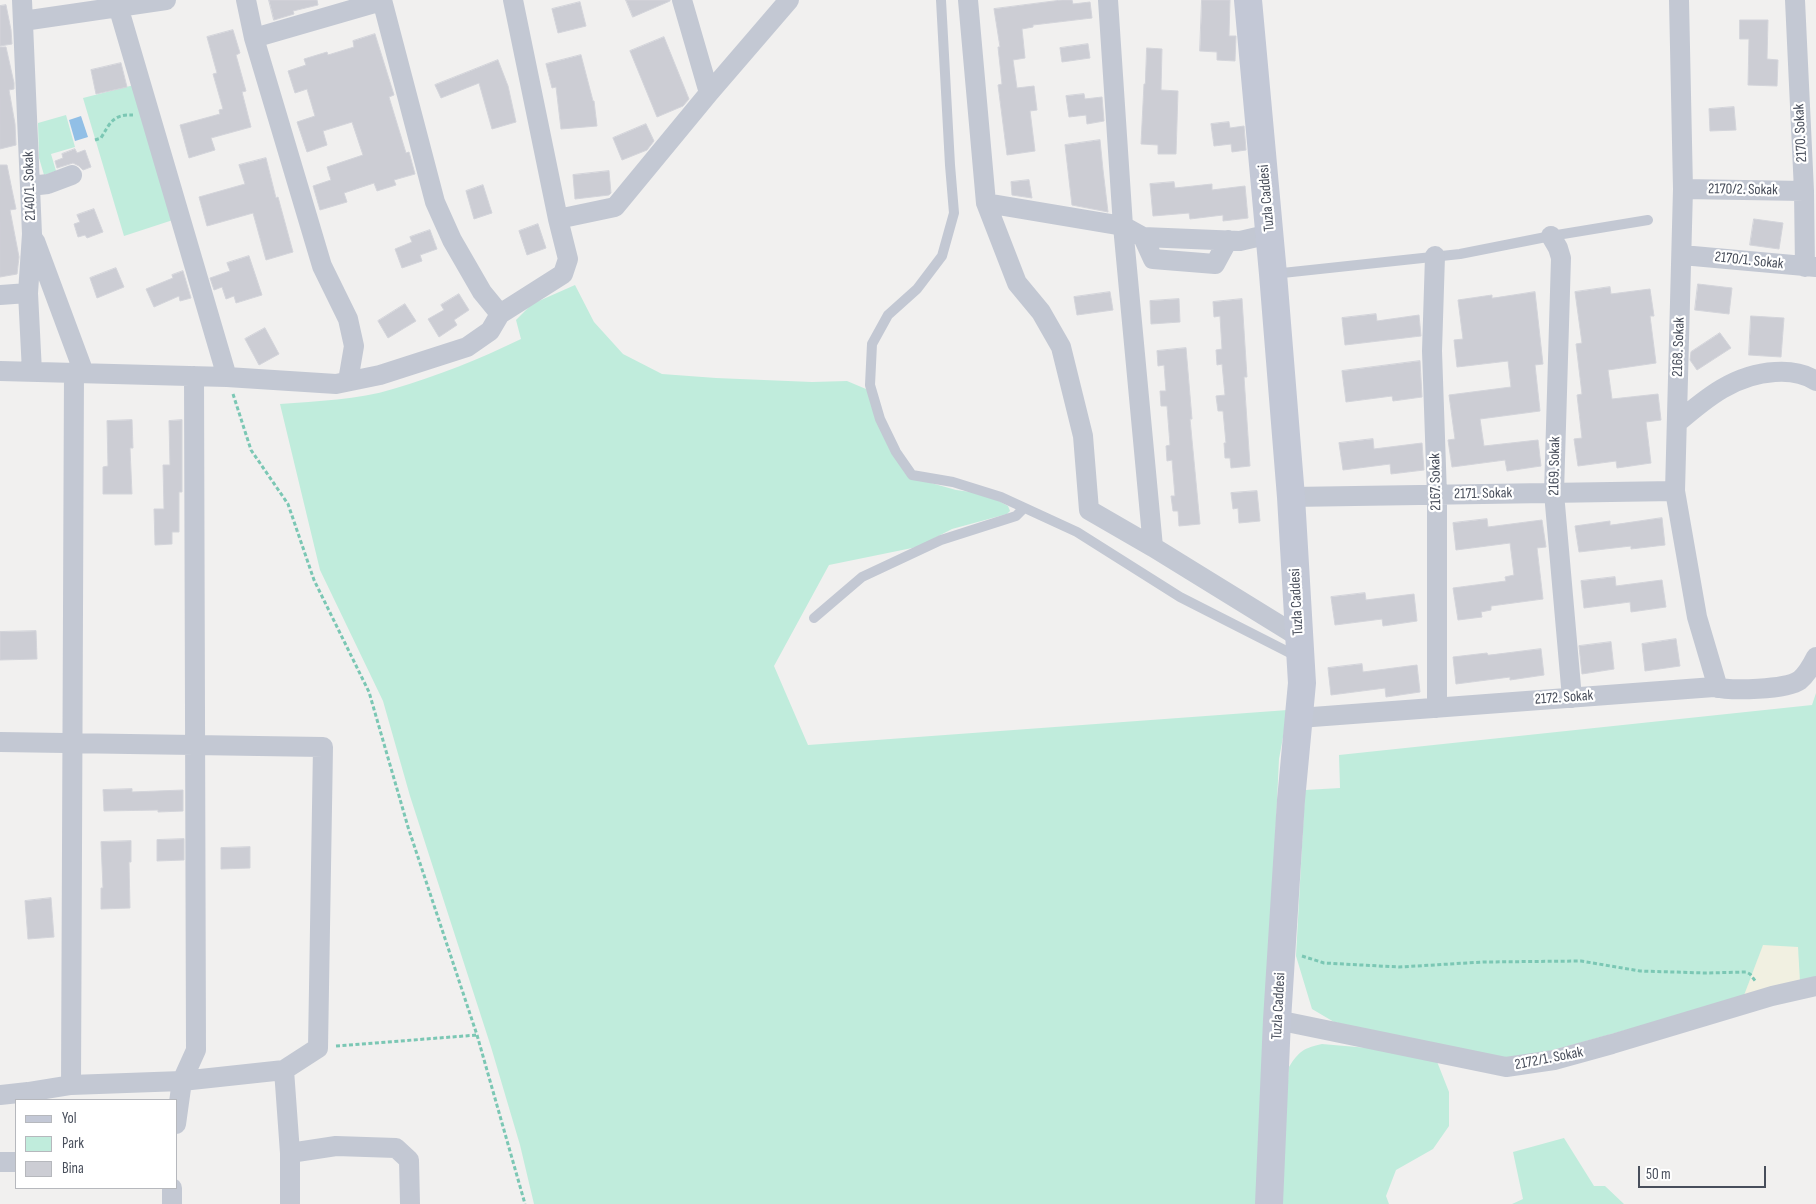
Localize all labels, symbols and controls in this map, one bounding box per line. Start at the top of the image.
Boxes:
street label: 2170. Sokak [1790,103,1812,163]
street label: 2140/1. Sokak [20,151,40,221]
street label: Tuzla Caddesi [1255,164,1279,232]
street label: 2170/2. Sokak [1708,180,1778,200]
street label: 2170/1. Sokak [1714,248,1784,274]
street label: 2168. Sokak [1669,317,1689,377]
street label: 2169. Sokak [1545,436,1565,496]
street label: 2167. Sokak [1426,453,1446,511]
street label: 2171. Sokak [1454,484,1512,504]
street label: Tuzla Caddesi [1286,568,1308,636]
street label: 2172. Sokak [1534,687,1594,709]
street label: Tuzla Caddesi [1268,972,1290,1040]
street label: 2172/1. Sokak [1513,1044,1585,1074]
legend [15,1099,178,1189]
text: Yol [62,1109,77,1128]
text: Park [62,1134,84,1153]
scale bar [1641,1156,1768,1188]
text: Bina [62,1159,84,1178]
text: 50 m [1646,1165,1671,1184]

